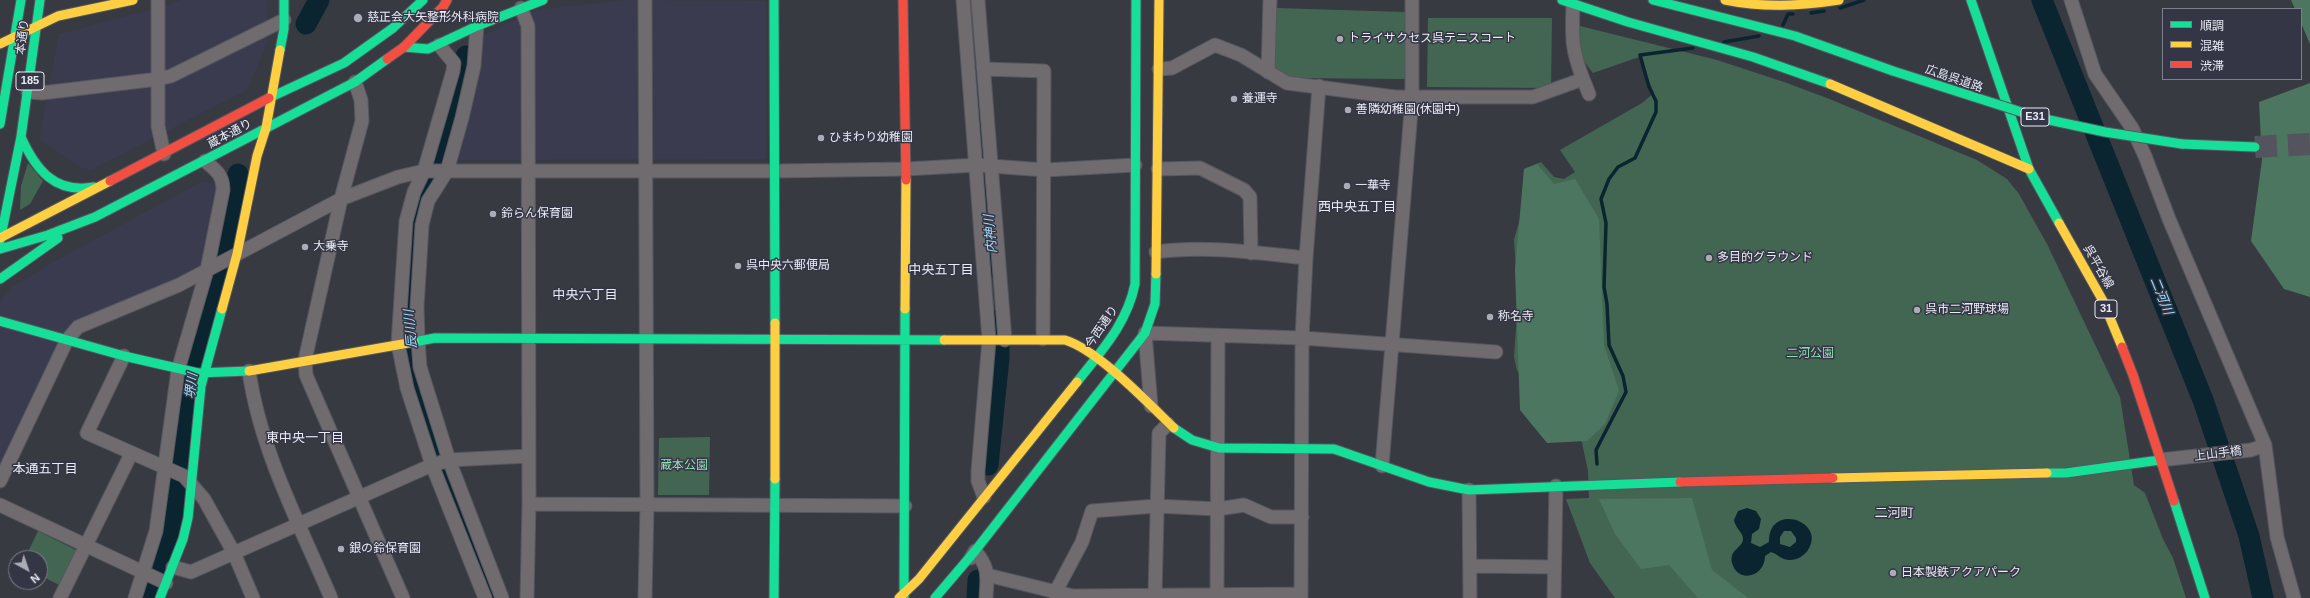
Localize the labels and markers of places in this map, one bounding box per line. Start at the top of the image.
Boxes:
place label: 慈正会大矢整形外科病院 [367,11,499,25]
marker: 慈正会大矢整形外科病院 [352,12,364,24]
place label: トライサクセス呉テニスコート [1348,32,1516,46]
marker: トライサクセス呉テニスコート [1335,34,1345,44]
place label: 養運寺 [1242,92,1278,106]
marker: 養運寺 [1229,94,1239,104]
place label: 善隣幼稚園(休園中) [1356,103,1460,117]
marker: 善隣幼稚園(休園中) [1343,105,1353,115]
place label: ひまわり幼稚園 [829,131,913,145]
marker: ひまわり幼稚園 [816,133,826,143]
place label: 一華寺 [1355,179,1391,193]
marker: 一華寺 [1342,181,1352,191]
place label: 鈴らん保育園 [501,207,573,221]
marker: 鈴らん保育園 [488,209,498,219]
place label: 大乗寺 [313,240,349,254]
marker: 大乗寺 [300,242,310,252]
place label: 多目的グラウンド [1717,251,1813,265]
marker: 多目的グラウンド [1704,253,1714,263]
place label: 呉中央六郵便局 [746,259,830,273]
marker: 呉中央六郵便局 [733,261,743,271]
place label: 呉市二河野球場 [1925,303,2009,317]
marker: 呉市二河野球場 [1912,305,1922,315]
place label: 称名寺 [1498,310,1534,324]
marker: 称名寺 [1485,312,1495,322]
place label: 銀の鈴保育園 [349,542,421,556]
marker: 銀の鈴保育園 [336,544,346,554]
place label: 日本製鉄アクアパーク [1901,566,2021,580]
marker: 日本製鉄アクアパーク [1888,568,1898,578]

